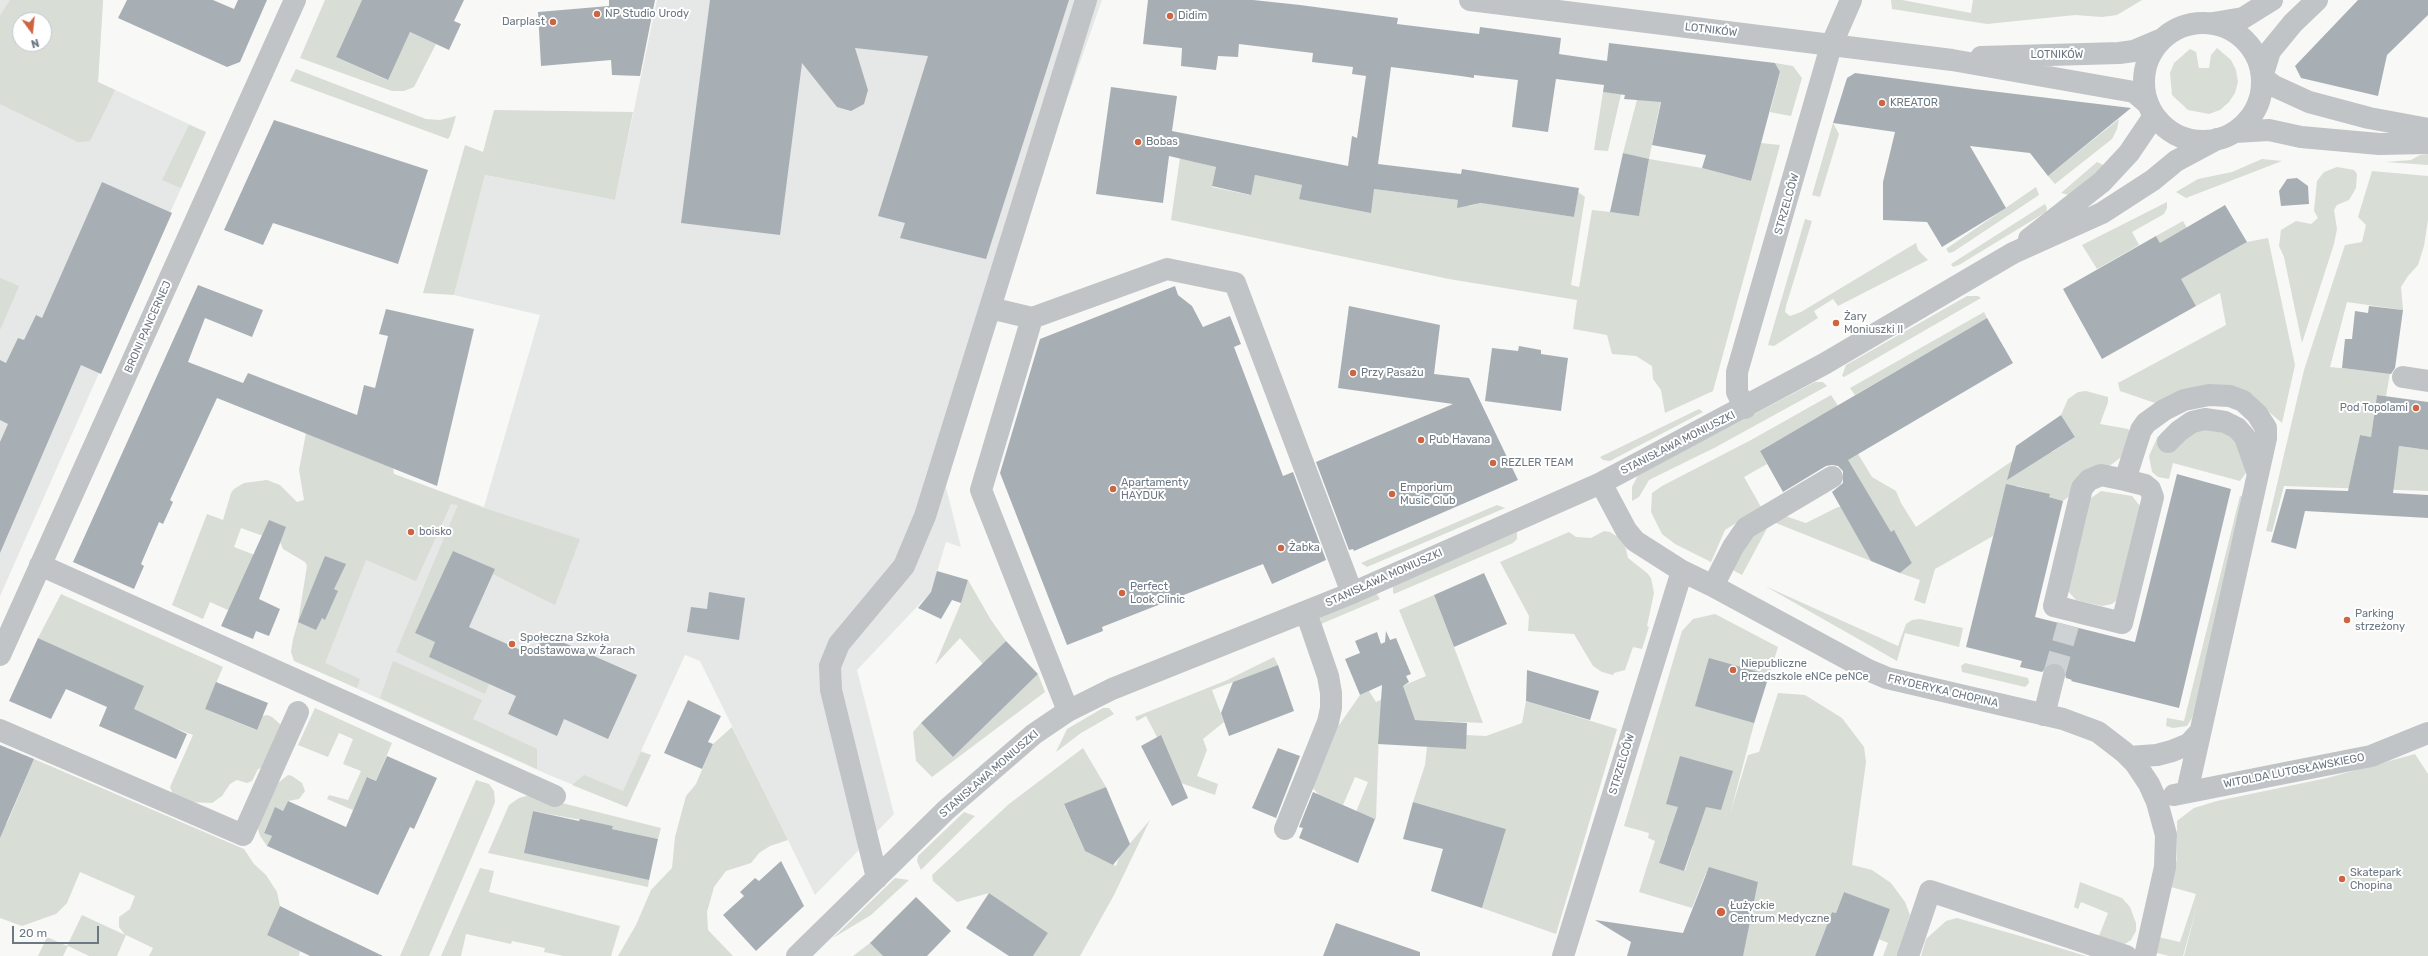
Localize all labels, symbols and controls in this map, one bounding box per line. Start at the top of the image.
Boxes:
place label: NP Studio Urody [605,7,689,21]
marker: NP Studio Urody [592,9,602,19]
place label: Didim [1178,9,1207,23]
marker: Didim [1165,11,1175,21]
north arrow [12,12,52,52]
place label: Darplast [502,15,545,29]
marker: Darplast [548,17,558,27]
street label: LOTNIKÓW [1684,20,1738,40]
text: N [29,36,40,50]
street label: LOTNIKÓW [2031,48,2083,62]
place label: KREATOR [1890,96,1938,110]
marker: KREATOR [1877,98,1887,108]
place label: Bobas [1146,135,1178,149]
marker: Bobas [1133,137,1143,147]
street label: STRZELCÓW [1772,172,1802,236]
street label: BRONI PANCERNEJ [122,279,174,375]
place label: Żary Moniuszki II [1844,310,1903,336]
marker: Żary Moniuszki II [1831,318,1841,328]
place label: Przy Pasażu [1361,366,1424,380]
marker: Przy Pasażu [1348,368,1358,378]
place label: Pod Topolami [2340,401,2408,415]
marker: Pod Topolami [2411,403,2421,413]
street label: STANISŁAWA MONIUSZKI [1619,408,1737,478]
place label: Pub Havana [1429,433,1490,447]
marker: Pub Havana [1416,435,1426,445]
place label: REZLER TEAM [1501,456,1573,470]
marker: REZLER TEAM [1488,458,1498,468]
place label: Apartamenty HAYDUK [1121,476,1188,502]
place label: Emporium Music Club [1400,481,1456,507]
marker: Apartamenty HAYDUK [1108,484,1118,494]
marker: Emporium Music Club [1387,489,1397,499]
place label: boisko [419,525,452,539]
marker: boisko [406,527,416,537]
place label: Żabka [1289,541,1320,555]
marker: Żabka [1276,543,1286,553]
street label: STANISŁAWA MONIUSZKI [1323,546,1445,610]
place label: Perfect Look Clinic [1130,580,1185,606]
marker: Perfect Look Clinic [1117,588,1127,598]
place label: Parking strzeżony [2355,607,2405,633]
marker: Parking strzeżony [2342,615,2352,625]
place label: Społeczna Szkoła Podstawowa w Żarach [520,631,635,657]
marker: Społeczna Szkoła Podstawowa w Żarach [507,639,517,649]
place label: Niepubliczne Przedszkole eNCe peNCe [1741,657,1869,683]
marker: Niepubliczne Przedszkole eNCe peNCe [1728,665,1738,675]
street label: FRYDERYKA CHOPINA [1886,672,2000,710]
street label: STANISŁAWA MONIUSZKI [937,727,1041,821]
street label: STRZELCÓW [1606,732,1638,796]
street label: WITOLDA LUTOSŁAWSKIEGO [2222,751,2366,791]
place label: Skatepark Chopina [2350,866,2401,892]
marker: Skatepark Chopina [2337,874,2347,884]
place label: Łużyckie Centrum Medyczne [1730,899,1829,925]
marker: Łużyckie Centrum Medyczne [1715,906,1727,918]
scale bar [14,918,101,944]
text: 20 m [19,926,47,940]

